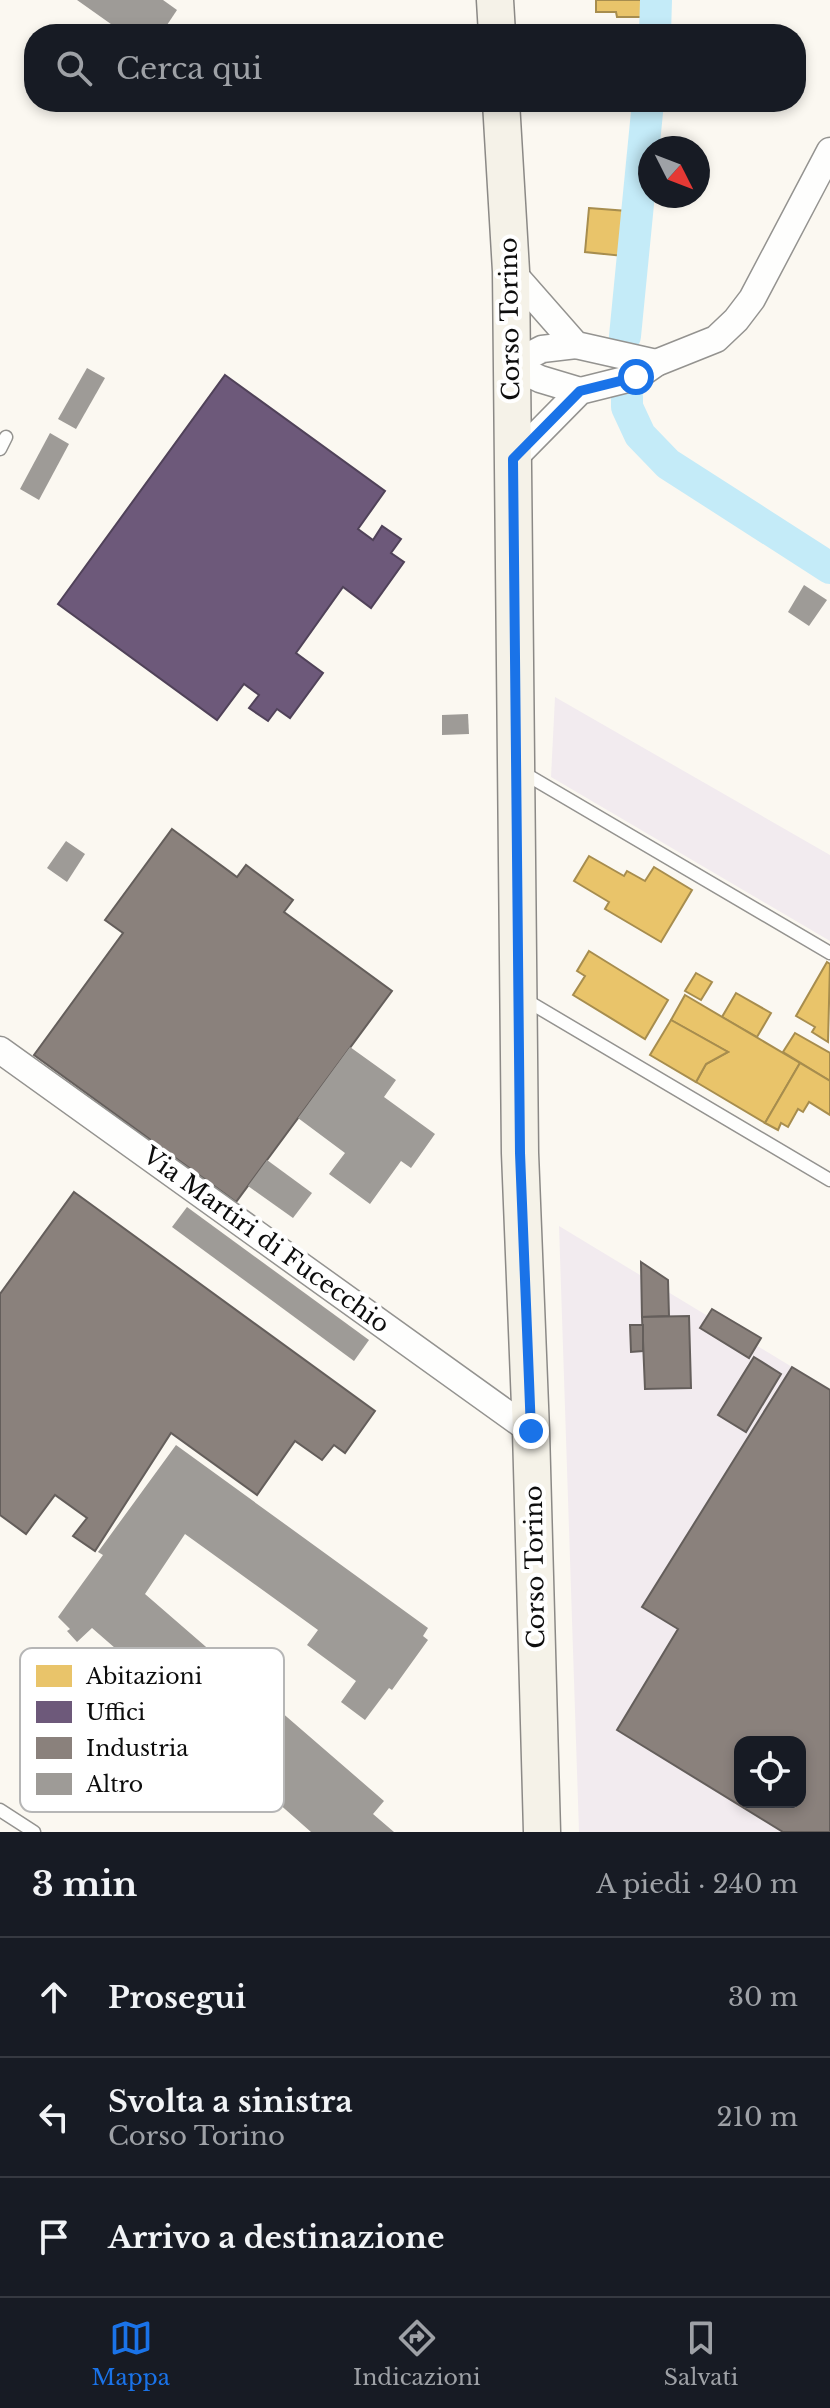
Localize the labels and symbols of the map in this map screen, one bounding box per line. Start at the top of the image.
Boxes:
north arrow [638,136,710,208]
street label: Corso Torino [494,237,525,401]
route start [618,359,654,395]
street label: Via Martiri di Fucecchio [137,1140,395,1339]
route end [513,1413,549,1449]
street label: Corso Torino [519,1485,550,1649]
legend [20,1648,284,1812]
text: Abitazioni [85,1663,203,1690]
text: Uffici [86,1699,146,1726]
text: Industria [86,1735,189,1762]
text: Altro [85,1771,143,1798]

